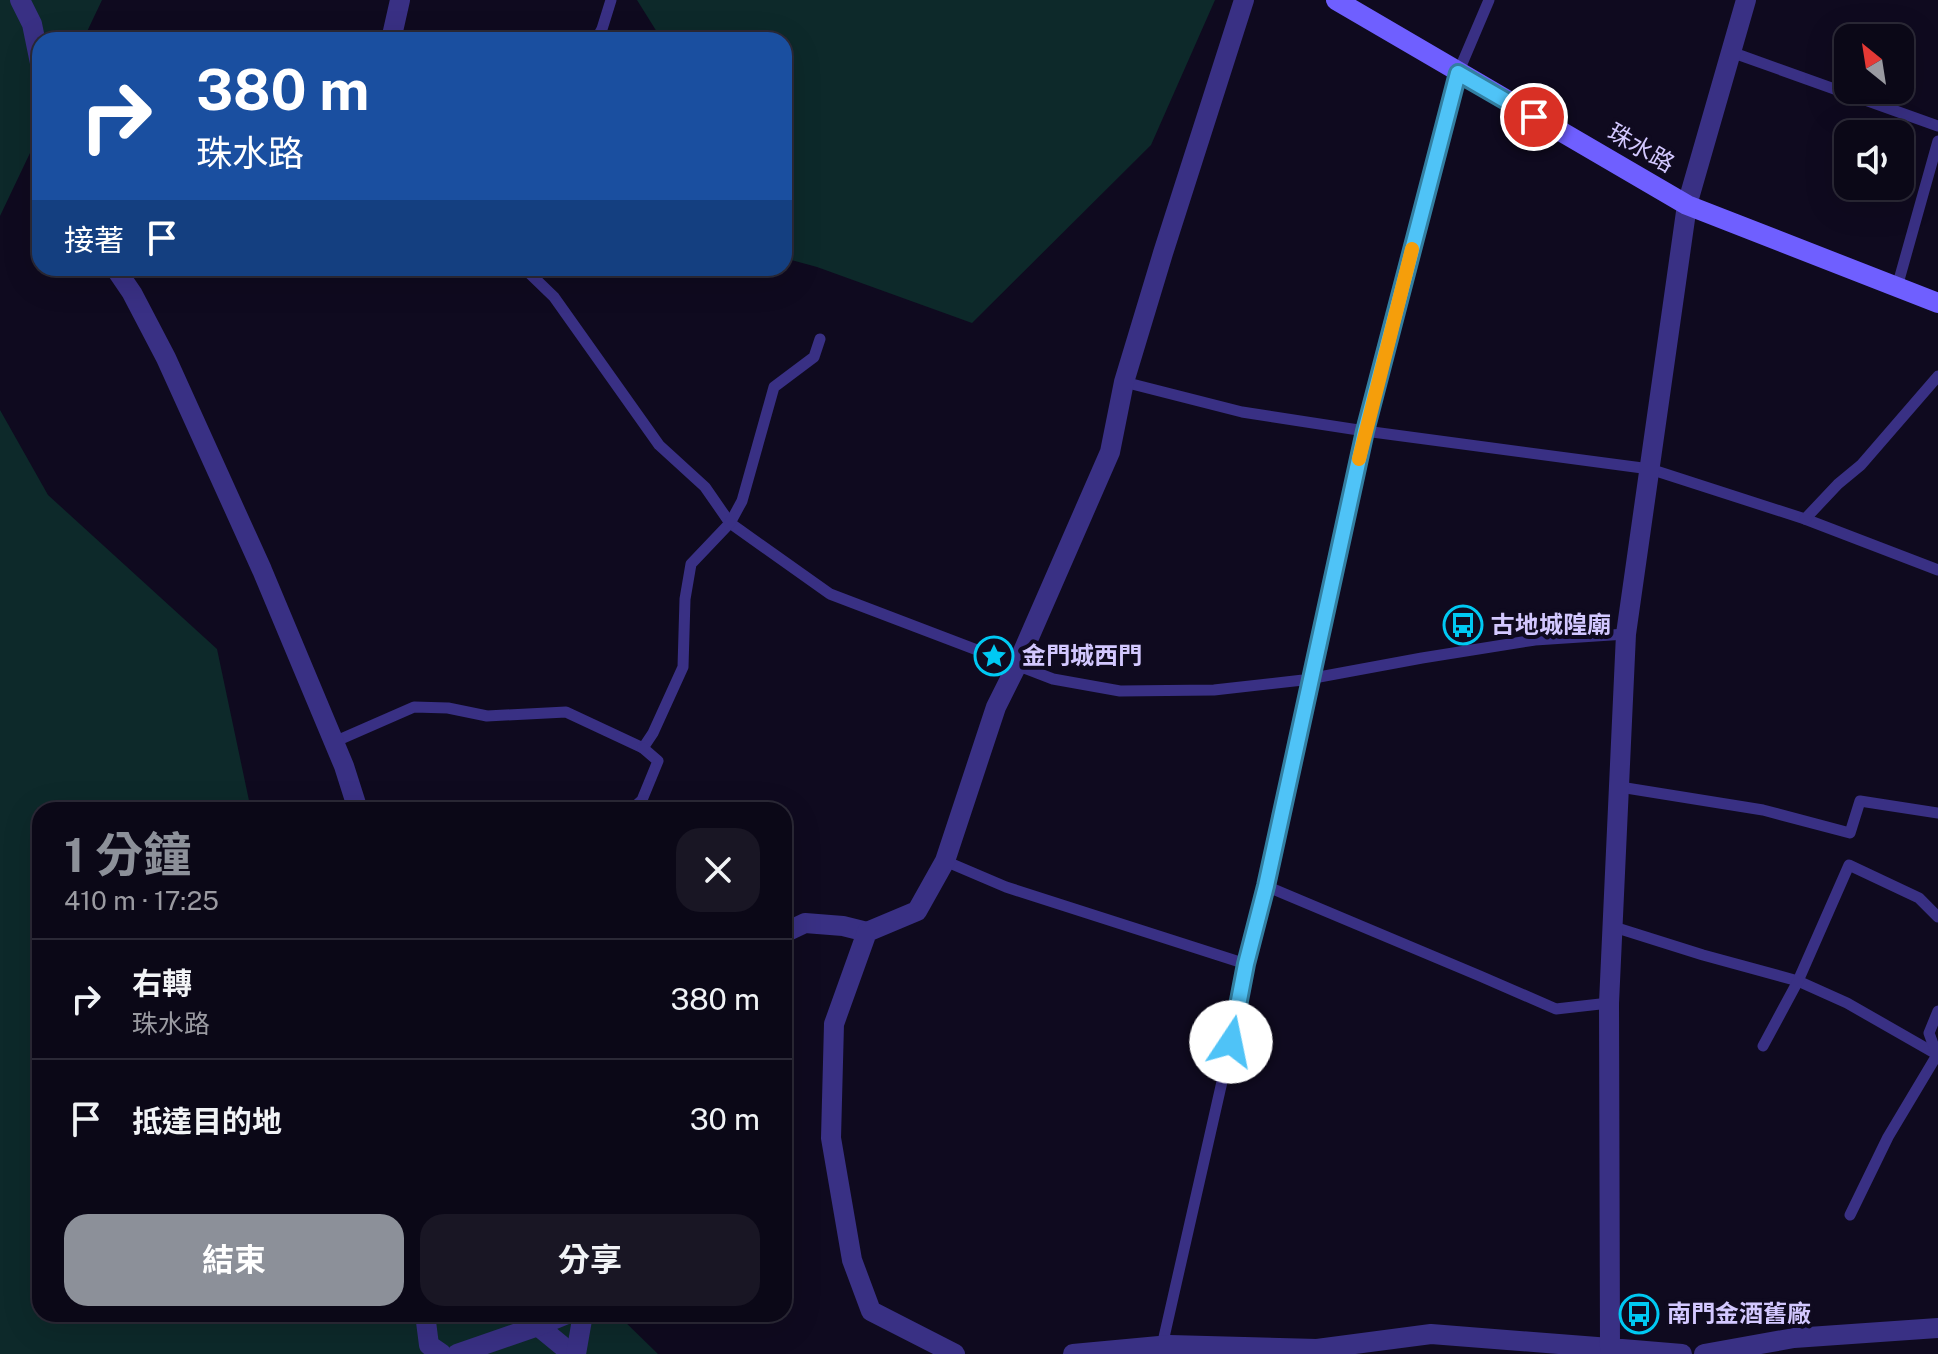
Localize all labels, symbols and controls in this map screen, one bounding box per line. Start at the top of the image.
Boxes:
north arrow [1834,24,1914,104]
map controls [1834,24,1914,200]
text: 380 m [196,57,369,123]
icon: right [64,64,168,168]
pin [1500,83,1568,151]
icon: arrive [1512,95,1556,139]
street label: 珠水路 [1603,117,1680,177]
button: sound [1834,120,1914,200]
text: 珠水路 [196,132,304,174]
icon: arrive [140,216,184,260]
text: 接著 [64,222,124,258]
bus stop icon: 古地城隍廟 [1442,604,1484,646]
place label: 古地城隍廟 [1491,610,1611,638]
place icon: 金門城西門 [973,635,1015,677]
place label: 金門城西門 [1022,641,1142,669]
text: 1 分鐘 [64,826,191,883]
button: close [676,828,760,912]
text: 410 m · 17:25 [64,885,219,916]
text: 右轉 [132,965,192,1001]
icon: right [64,977,108,1021]
text: 380 m [670,981,760,1017]
position arrow [1189,1000,1273,1084]
text: 珠水路 [132,1008,210,1039]
icon: arrive [64,1097,108,1141]
text: 30 m [690,1101,760,1137]
text: 抵達目的地 [132,1103,282,1139]
button: 結束 [64,1214,404,1306]
button: 分享 [420,1214,760,1306]
bus stop icon: 南門金酒舊廠 [1618,1293,1660,1335]
place label: 南門金酒舊廠 [1667,1299,1811,1327]

